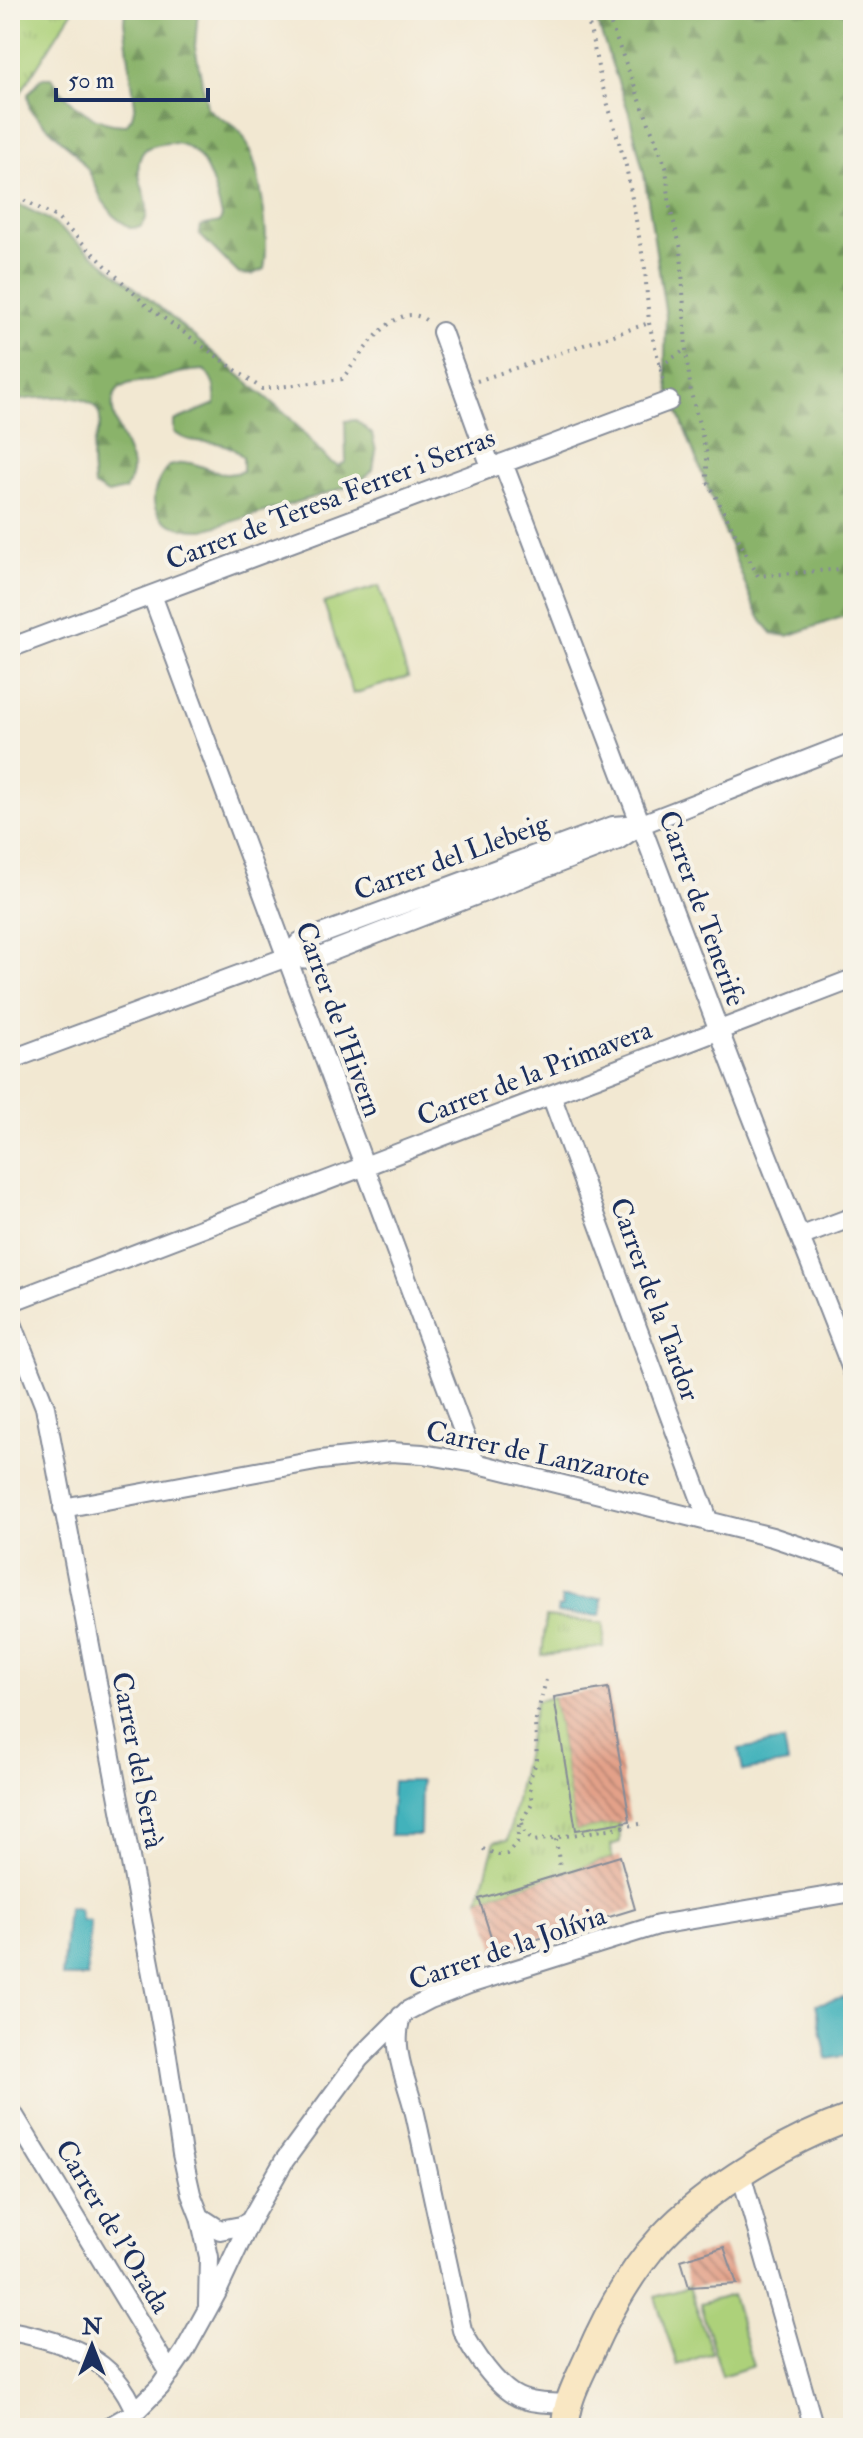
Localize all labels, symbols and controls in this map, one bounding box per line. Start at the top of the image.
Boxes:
scale bar [56,52,208,102]
text: 50 m [68,65,115,96]
street label: Carrer de Teresa Ferrer i Serras [161,420,500,578]
street label: Carrer del Llebeig [349,805,555,909]
street label: Carrer de Tenerife [650,806,753,1011]
street label: Carrer de l'Hivern [287,917,390,1122]
street label: Carrer de la Primavera [412,1012,657,1134]
street label: Carrer de la Tardor [602,1193,708,1406]
street label: Carrer de Lanzarote [423,1414,653,1495]
street label: Carrer del Serrà [103,1669,172,1852]
street label: Carrer de la Jolívia [404,1898,611,1999]
street label: Carrer de l'Orada [47,2134,179,2320]
north arrow [52,2306,132,2386]
text: N [81,2313,102,2341]

